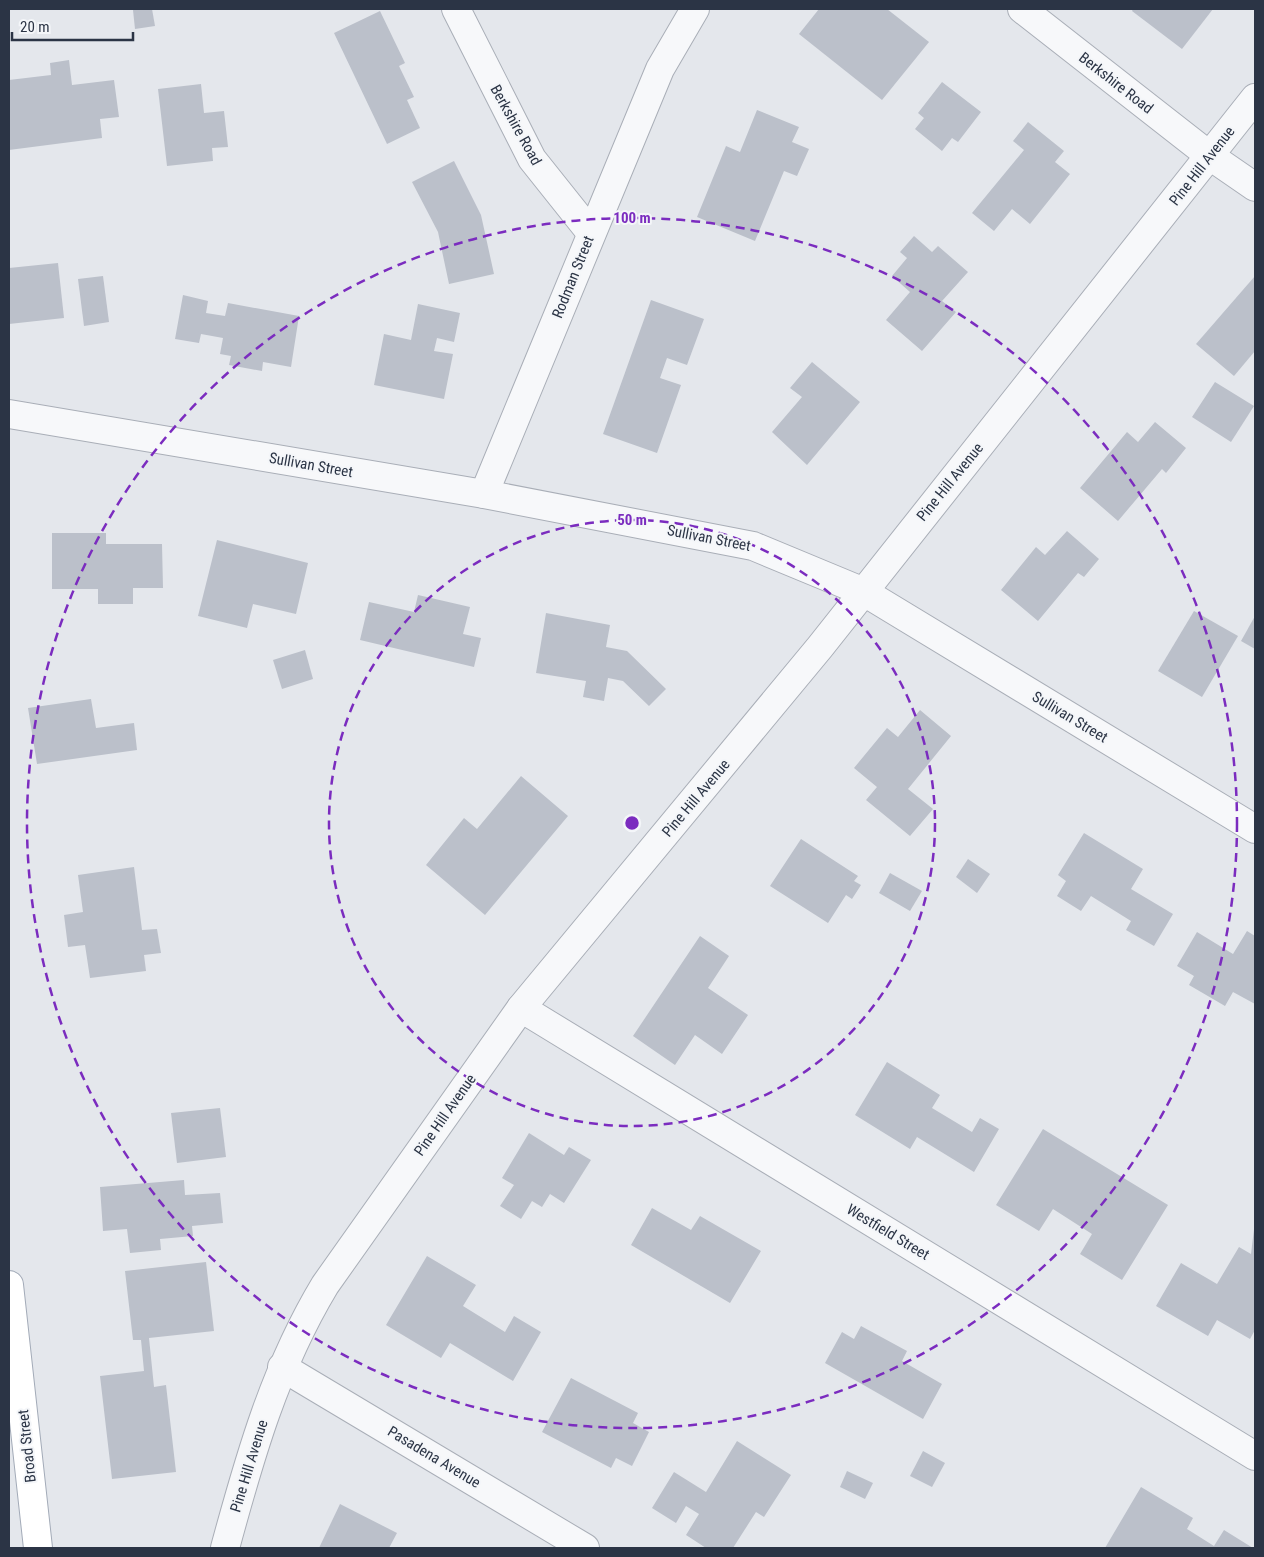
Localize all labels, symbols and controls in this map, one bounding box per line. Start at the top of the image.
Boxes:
scale bar [12,10,134,42]
text: 20 m [20,18,50,36]
street label: Berkshire Road [1075,48,1157,118]
street label: Berkshire Road [487,82,545,168]
street label: Pine Hill Avenue [1165,123,1239,209]
text: 100 m [613,209,651,227]
street label: Rodman Street [548,233,598,321]
street label: Pine Hill Avenue [913,439,987,525]
street label: Sullivan Street [268,449,354,481]
text: 50 m [617,511,647,529]
street label: Sullivan Street [666,521,752,555]
street label: Sullivan Street [1029,687,1111,747]
street label: Pine Hill Avenue [658,756,734,840]
centre of rings [623,814,641,832]
street label: Pine Hill Avenue [410,1071,480,1159]
street label: Westfield Street [843,1200,933,1264]
street label: Broad Street [14,1409,40,1483]
street label: Pine Hill Avenue [226,1418,272,1514]
street label: Pasadena Avenue [384,1422,484,1492]

